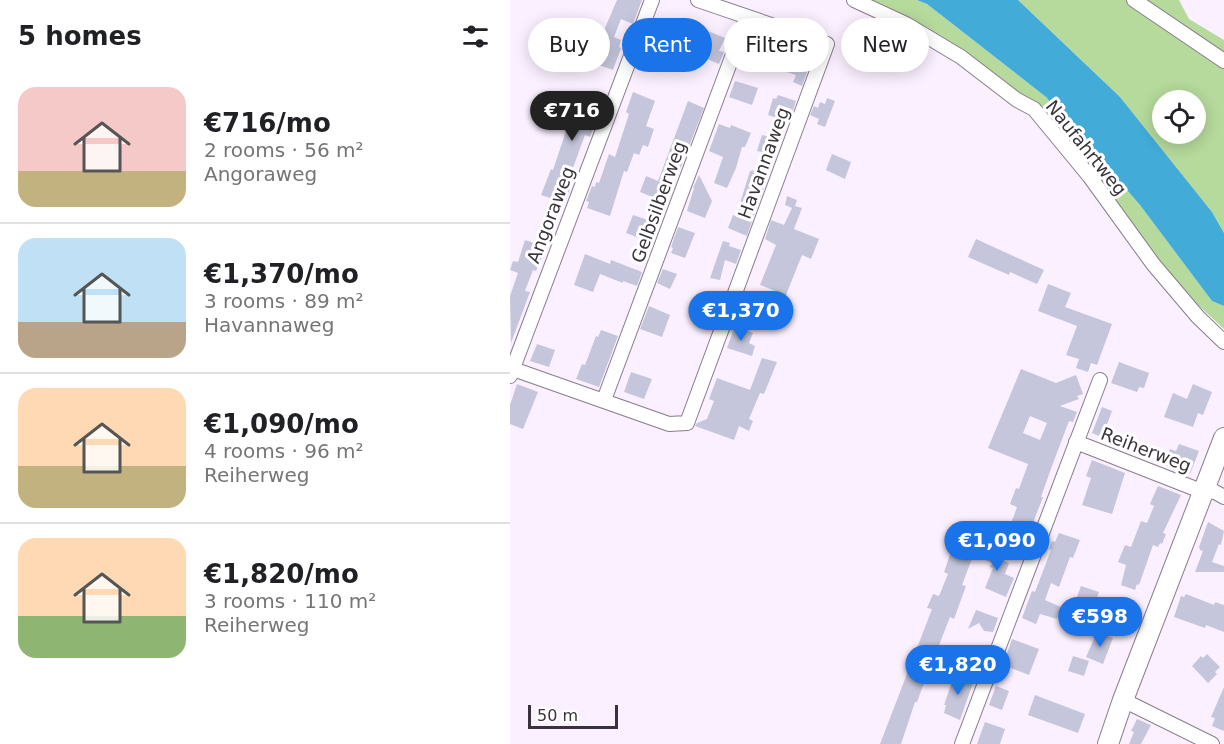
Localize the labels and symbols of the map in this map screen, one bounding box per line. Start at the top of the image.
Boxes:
pin: €716 [536,91,608,142]
street label: Naufahrtweg [1042,96,1131,200]
street label: Havannaweg [734,104,793,222]
street label: Gelbsilberweg [627,138,690,266]
street label: Angoraweg [522,164,579,266]
pin: €1,370 [692,291,790,342]
street label: Reiherweg [1098,423,1194,476]
pin: €1,090 [948,521,1046,572]
pin: €598 [1064,597,1136,648]
pin: €1,820 [909,645,1007,696]
scale bar [528,702,618,730]

